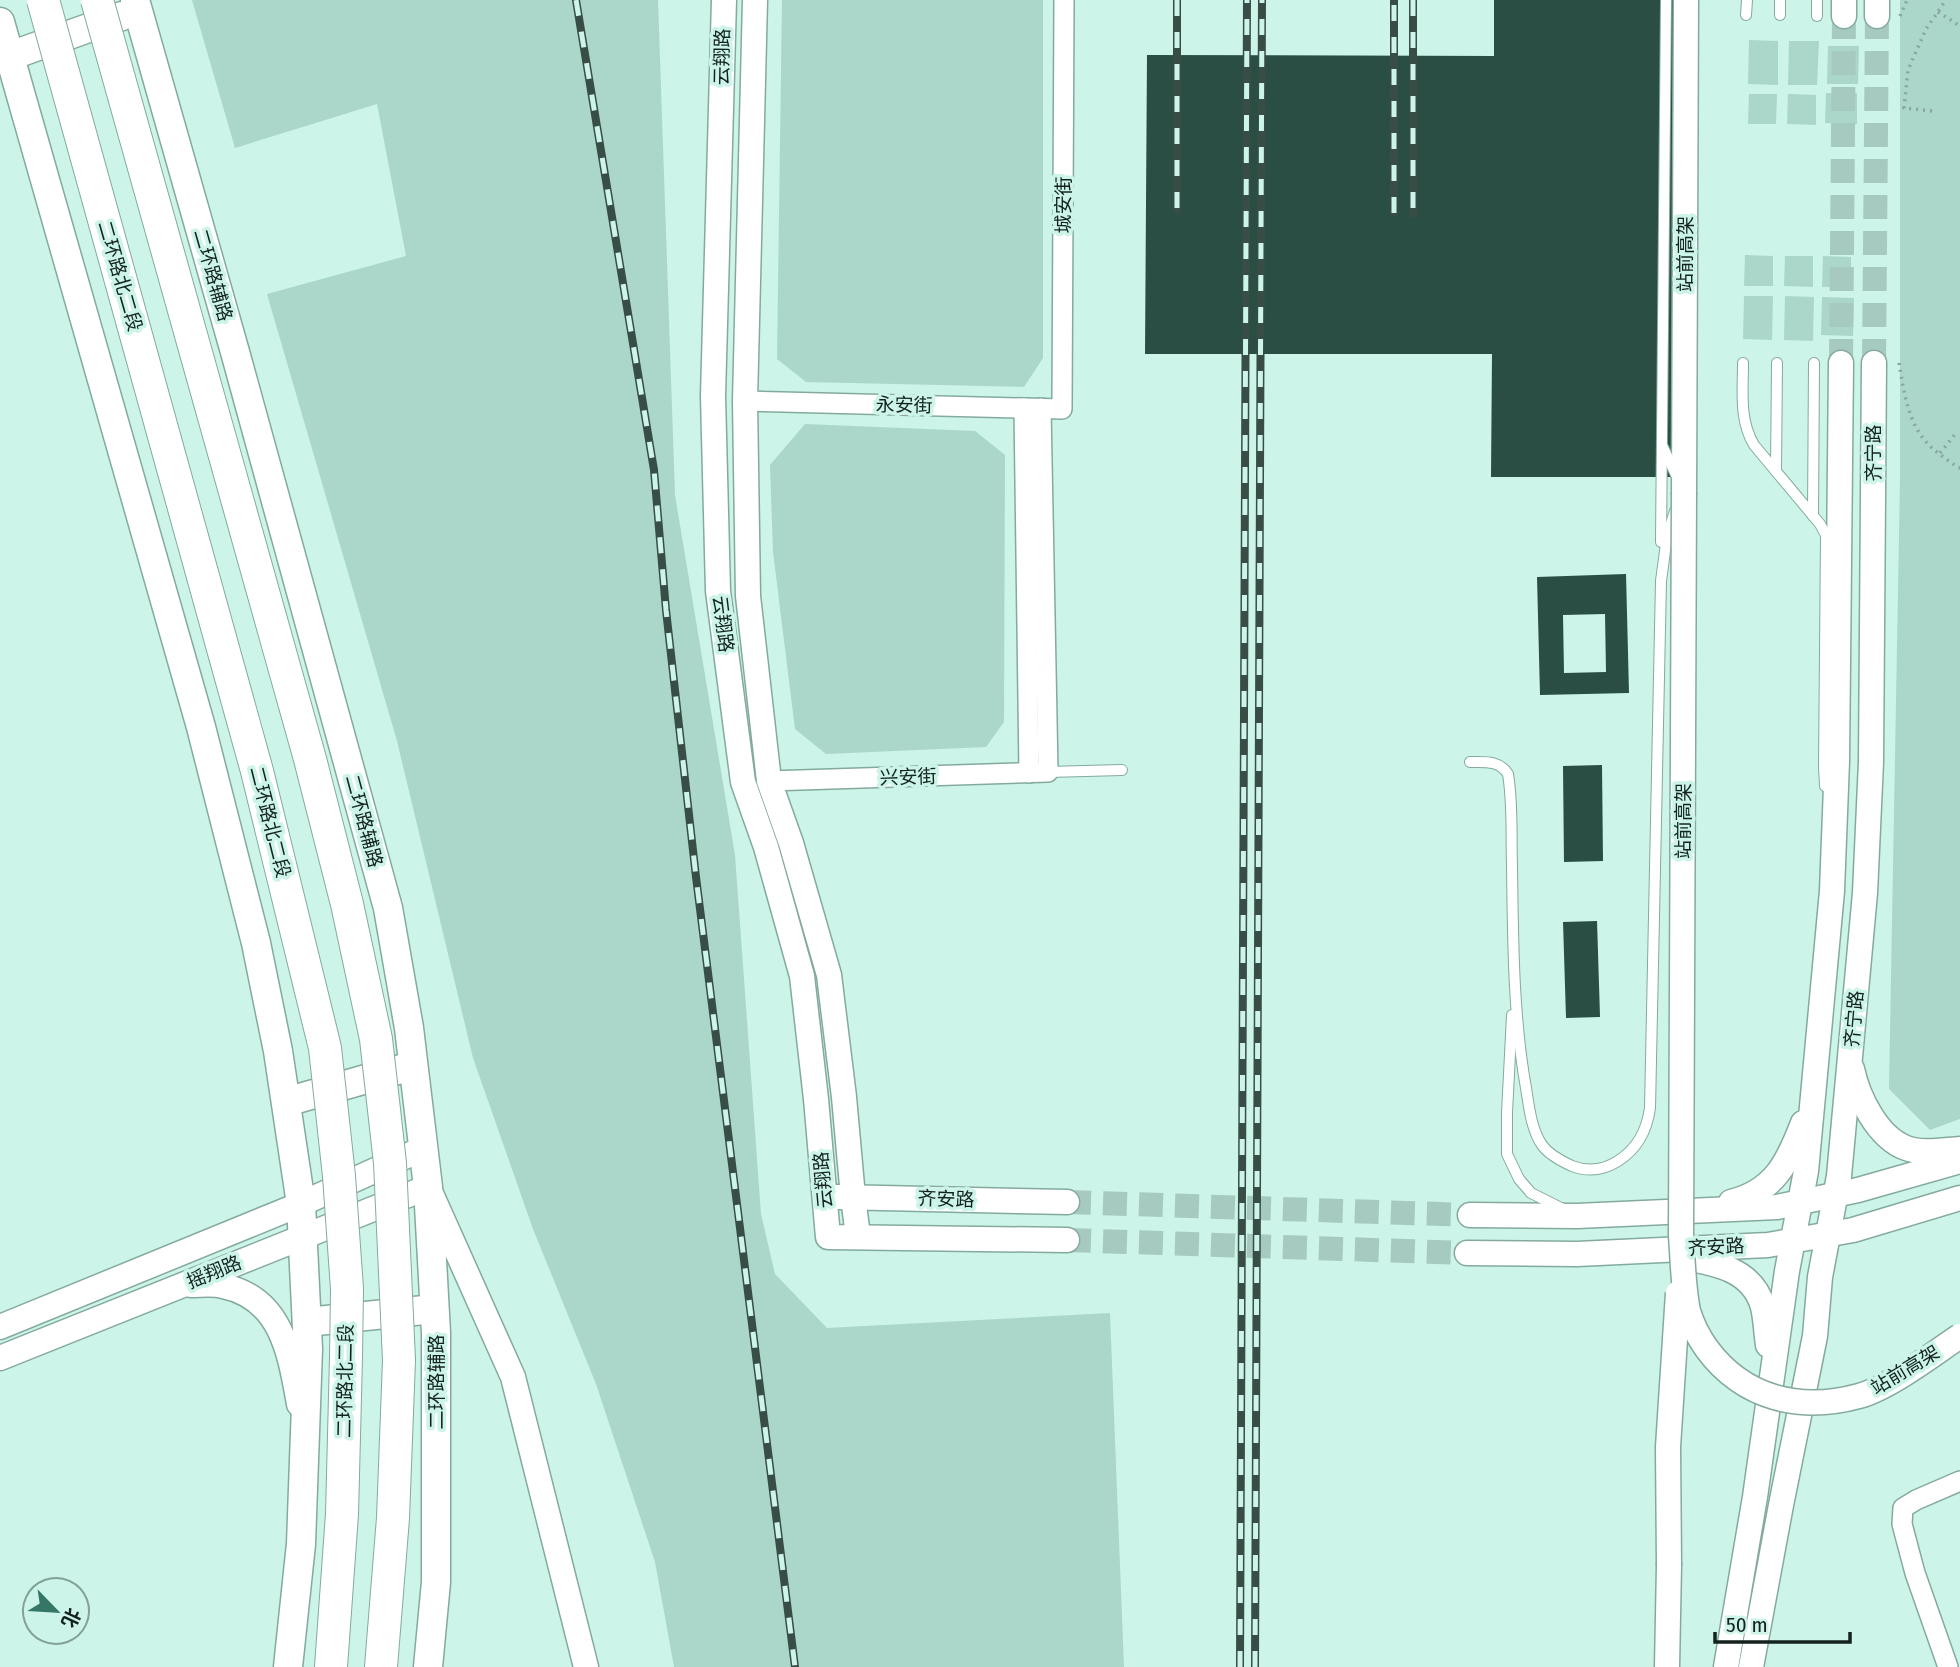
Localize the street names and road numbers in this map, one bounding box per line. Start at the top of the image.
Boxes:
street label: 云翔路 [710,28,734,86]
street label: 城安街 [1052,176,1075,234]
street label: 站前高架 [1674,216,1697,292]
street label: 二环路北二段 [93,218,147,334]
street label: 二环路辅路 [189,226,237,324]
street label: 永安街 [875,393,933,417]
street label: 齐宁路 [1862,424,1885,482]
street label: 云翔路 [708,594,738,654]
street label: 二环路北二段 [245,764,295,880]
street label: 兴安街 [879,765,937,789]
street label: 二环路辅路 [341,772,387,870]
street label: 站前高架 [1672,783,1695,859]
street label: 齐宁路 [1840,990,1868,1048]
street label: 云翔路 [809,1151,837,1209]
street label: 齐安路 [917,1187,975,1211]
street label: 齐安路 [1687,1234,1745,1260]
street label: 摇翔路 [183,1251,245,1293]
street label: 二环路北二段 [333,1324,357,1438]
street label: 二环路辅路 [425,1334,448,1430]
street label: 站前高架 [1866,1341,1944,1399]

